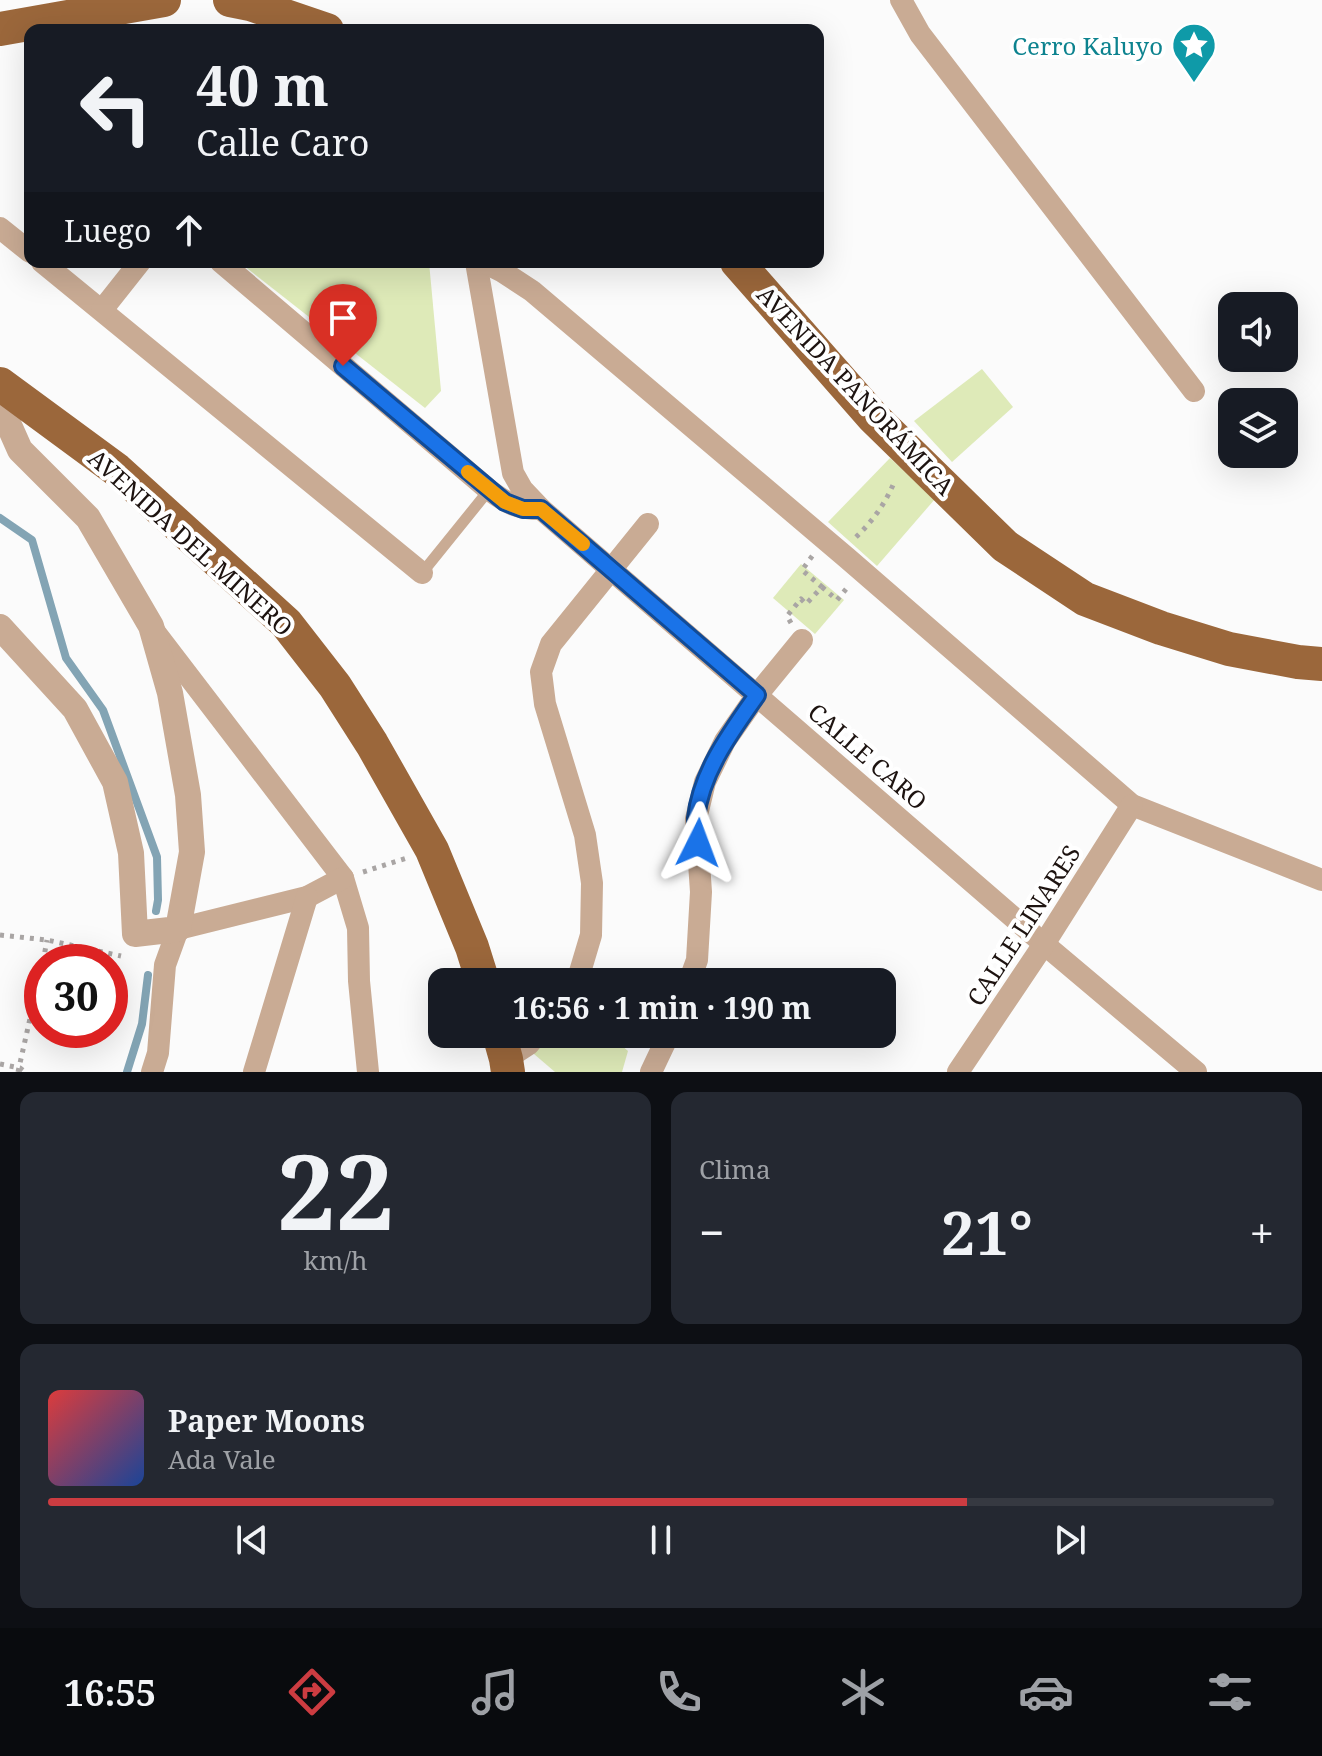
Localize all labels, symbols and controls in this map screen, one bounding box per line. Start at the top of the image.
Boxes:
place icon: Cerro Kaluyo [1170,21,1218,84]
place label: Cerro Kaluyo [1012,29,1163,62]
text: 40 m [196,46,329,122]
icon: left [64,56,168,160]
text: Calle Caro [196,118,369,167]
icon: ahead [167,208,211,252]
text: Luego [64,210,151,251]
street label: AVENIDA PANORÁMICA [750,278,962,502]
pin [309,284,377,366]
map controls [1218,292,1298,468]
button: sound [1218,292,1298,372]
icon: arrive [321,296,365,340]
button: layers [1218,388,1298,468]
street label: AVENIDA DEL MINERO [82,441,300,643]
street label: CALLE CARO [802,695,934,817]
position arrow [656,801,740,885]
street label: CALLE LINARES [959,838,1087,1012]
speed limit sign: 30 [24,944,128,1048]
text: 16:56 · 1 min · 190 m [513,987,811,1028]
text: 22 [277,1119,394,1260]
text: Clima [699,1151,771,1187]
text: 21° [941,1191,1033,1273]
text: − [699,1202,724,1262]
text: + [1249,1202,1274,1262]
text: km/h [304,1242,367,1278]
text: Paper Moons [168,1400,365,1441]
text: Ada Vale [168,1441,276,1477]
icon: previous [230,1518,274,1562]
icon: pause [639,1518,683,1562]
icon: next [1048,1518,1092,1562]
icon: directions [284,1664,340,1720]
icon: music [467,1664,523,1720]
icon: phone [651,1664,707,1720]
icon: climate [835,1664,891,1720]
icon: car [1018,1664,1074,1720]
icon: filters [1202,1664,1258,1720]
text: 16:55 [64,1668,156,1717]

